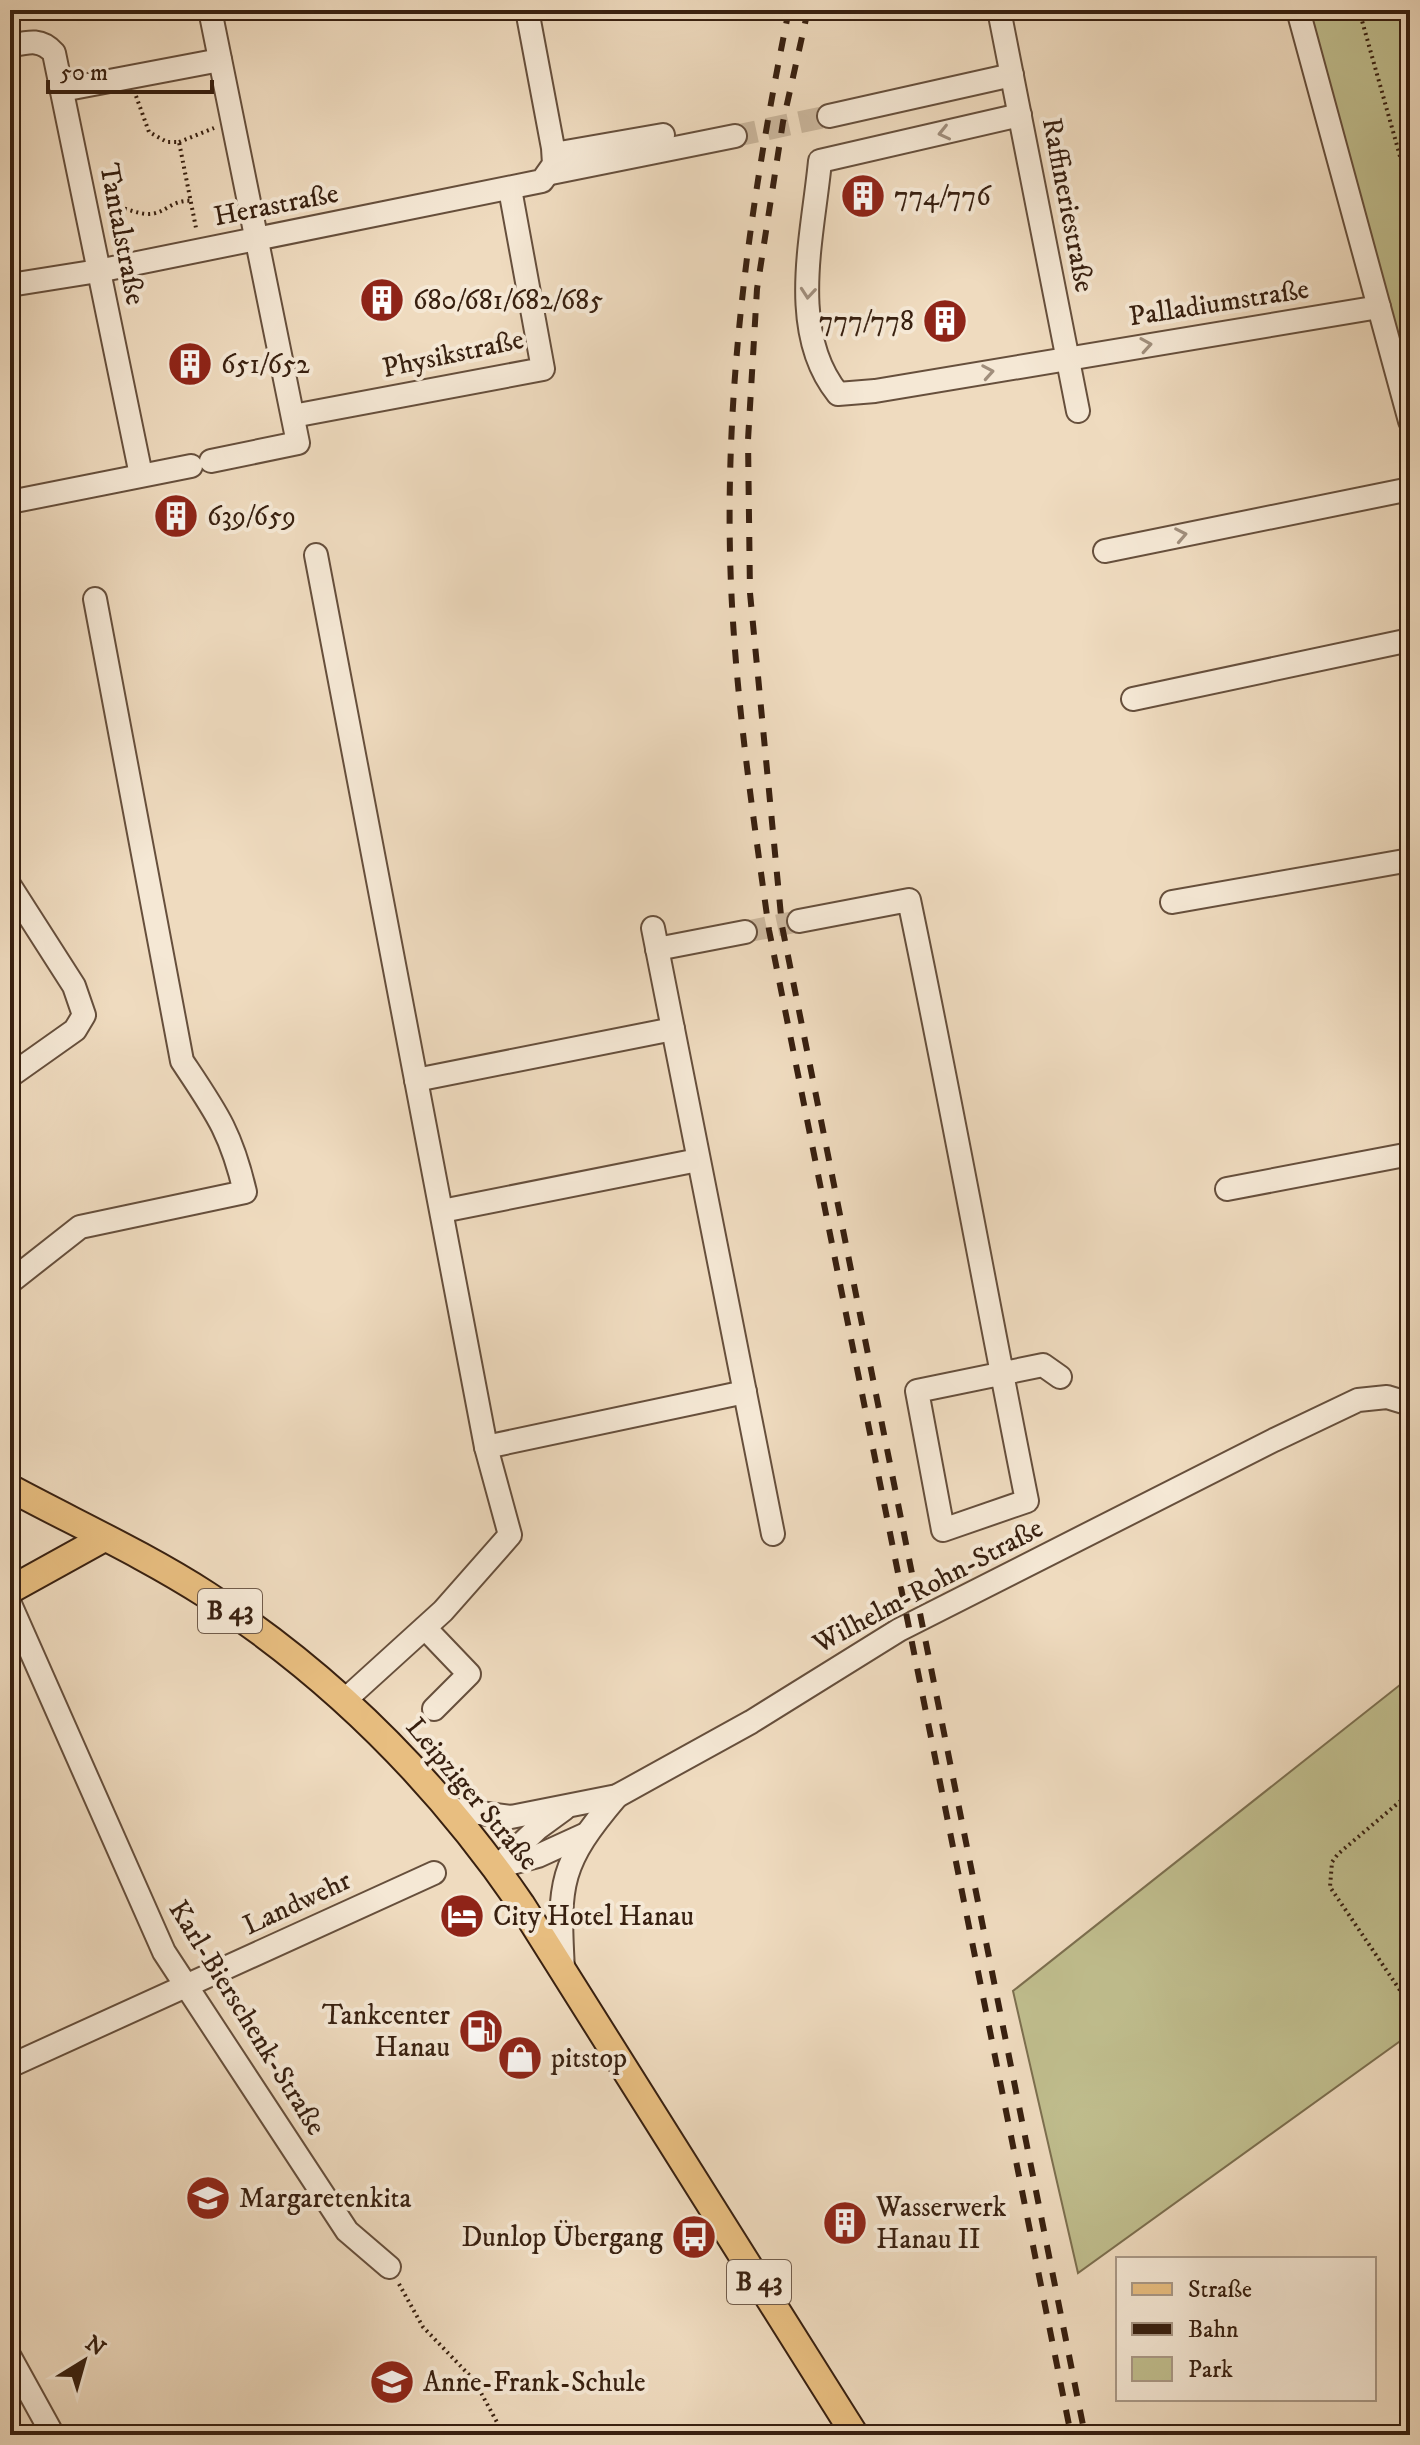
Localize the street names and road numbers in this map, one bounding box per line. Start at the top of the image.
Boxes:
street label: Raffineriestraße [1034,115,1102,295]
street label: Tantalstraße [91,160,153,308]
street label: Herastraße [211,176,341,234]
street label: Palladiumstraße [1127,272,1311,334]
street label: Physikstraße [379,322,527,386]
street label: Wilhelm-Rohn-Straße [806,1511,1049,1662]
road number: B 43 [198,1589,262,1633]
street label: Leipziger Straße [398,1711,546,1877]
street label: Landwehr [237,1863,357,1943]
street label: Karl-Bierschenk-Straße [161,1894,333,2142]
road number: B 43 [727,2260,791,2304]

